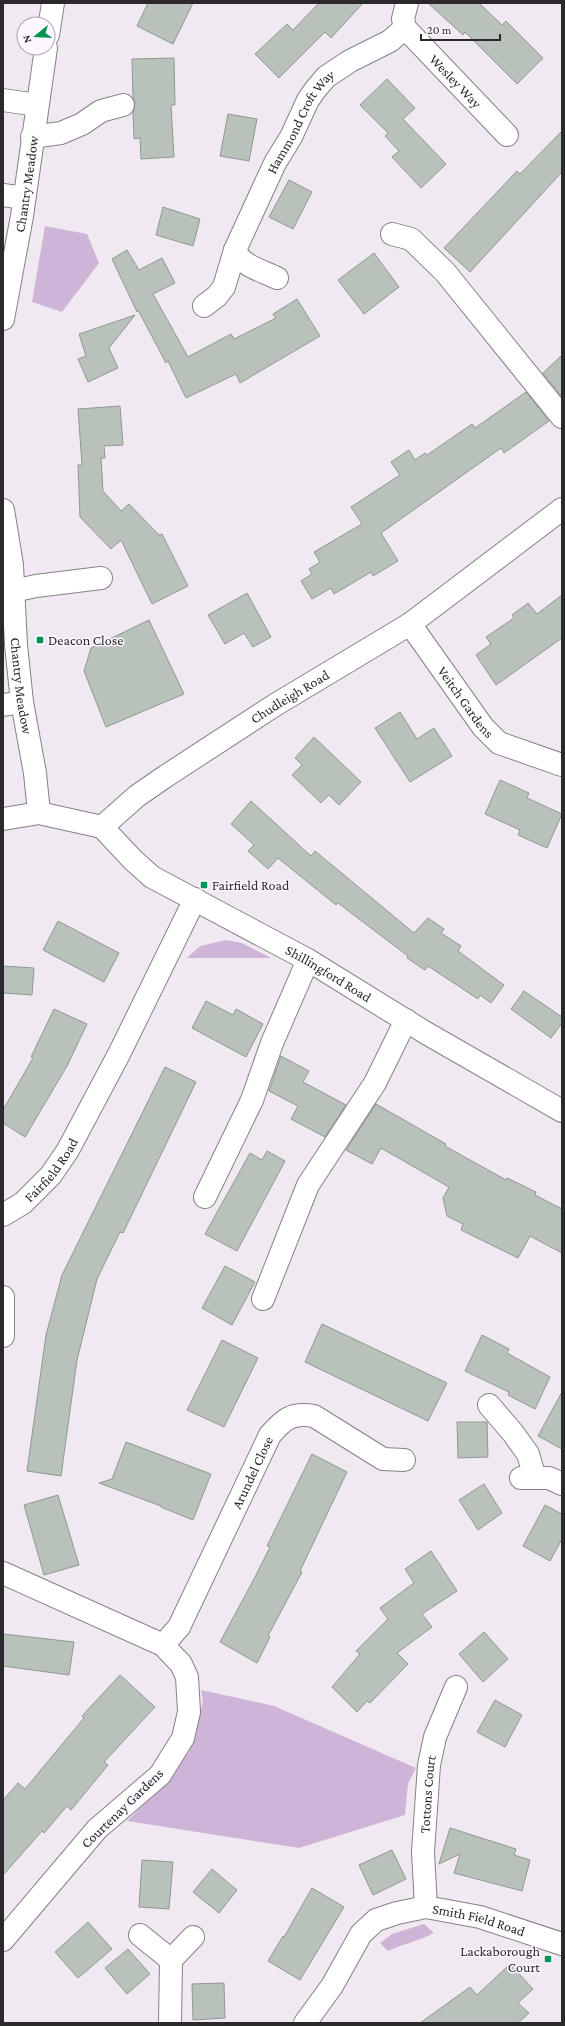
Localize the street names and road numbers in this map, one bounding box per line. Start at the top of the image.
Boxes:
street label: Wesley Way [426,51,485,112]
street label: Hammond Croft Way [263,66,337,176]
street label: Chantry Meadow [11,134,41,234]
street label: Chantry Meadow [8,637,36,736]
street label: Veitch Gardens [435,663,497,741]
street label: Chudleigh Road [247,666,333,727]
street label: Shillingford Road [283,942,375,1006]
street label: Fairfield Road [21,1135,81,1205]
street label: Arundel Close [228,1434,276,1511]
street label: Tottons Court [416,1753,439,1834]
street label: Courtenay Gardens [78,1765,166,1851]
street label: Smith Field Road [431,1900,528,1939]

